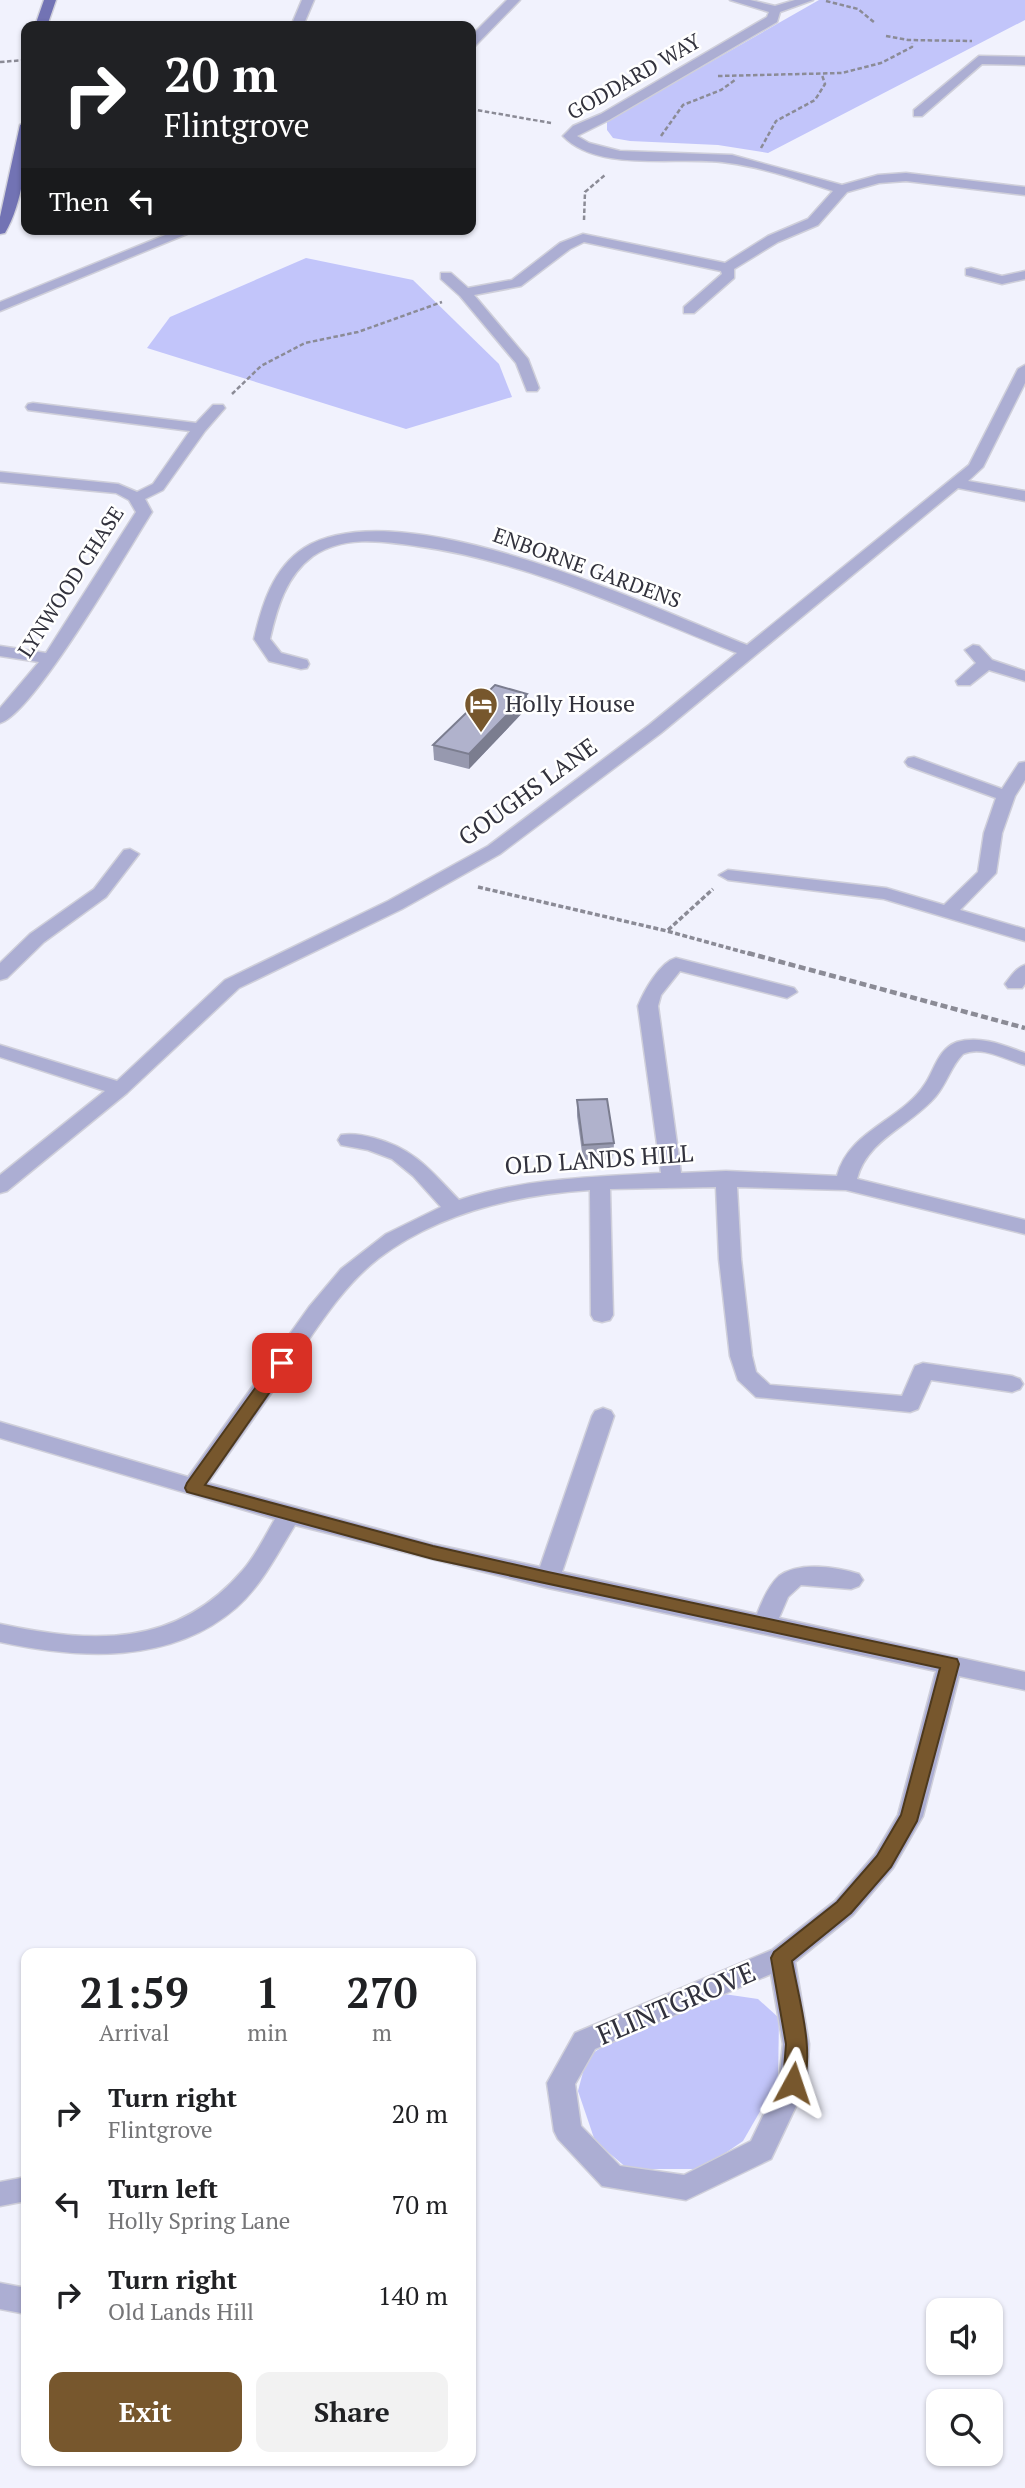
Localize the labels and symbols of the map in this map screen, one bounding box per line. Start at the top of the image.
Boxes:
street label: GODDARD WAY [562,26,706,126]
street label: LYNWOOD CHASE [11,500,130,663]
street label: ENBORNE GARDENS [490,520,685,614]
hotel icon: Holly House [462,685,500,734]
place label: Holly House [505,687,635,719]
street label: GOUGHS LANE [452,730,603,852]
street label: OLD LANDS HILL [504,1136,694,1182]
pin [252,1333,312,1393]
street label: FLINTGROVE [591,1953,761,2053]
position arrow [756,2046,830,2120]

